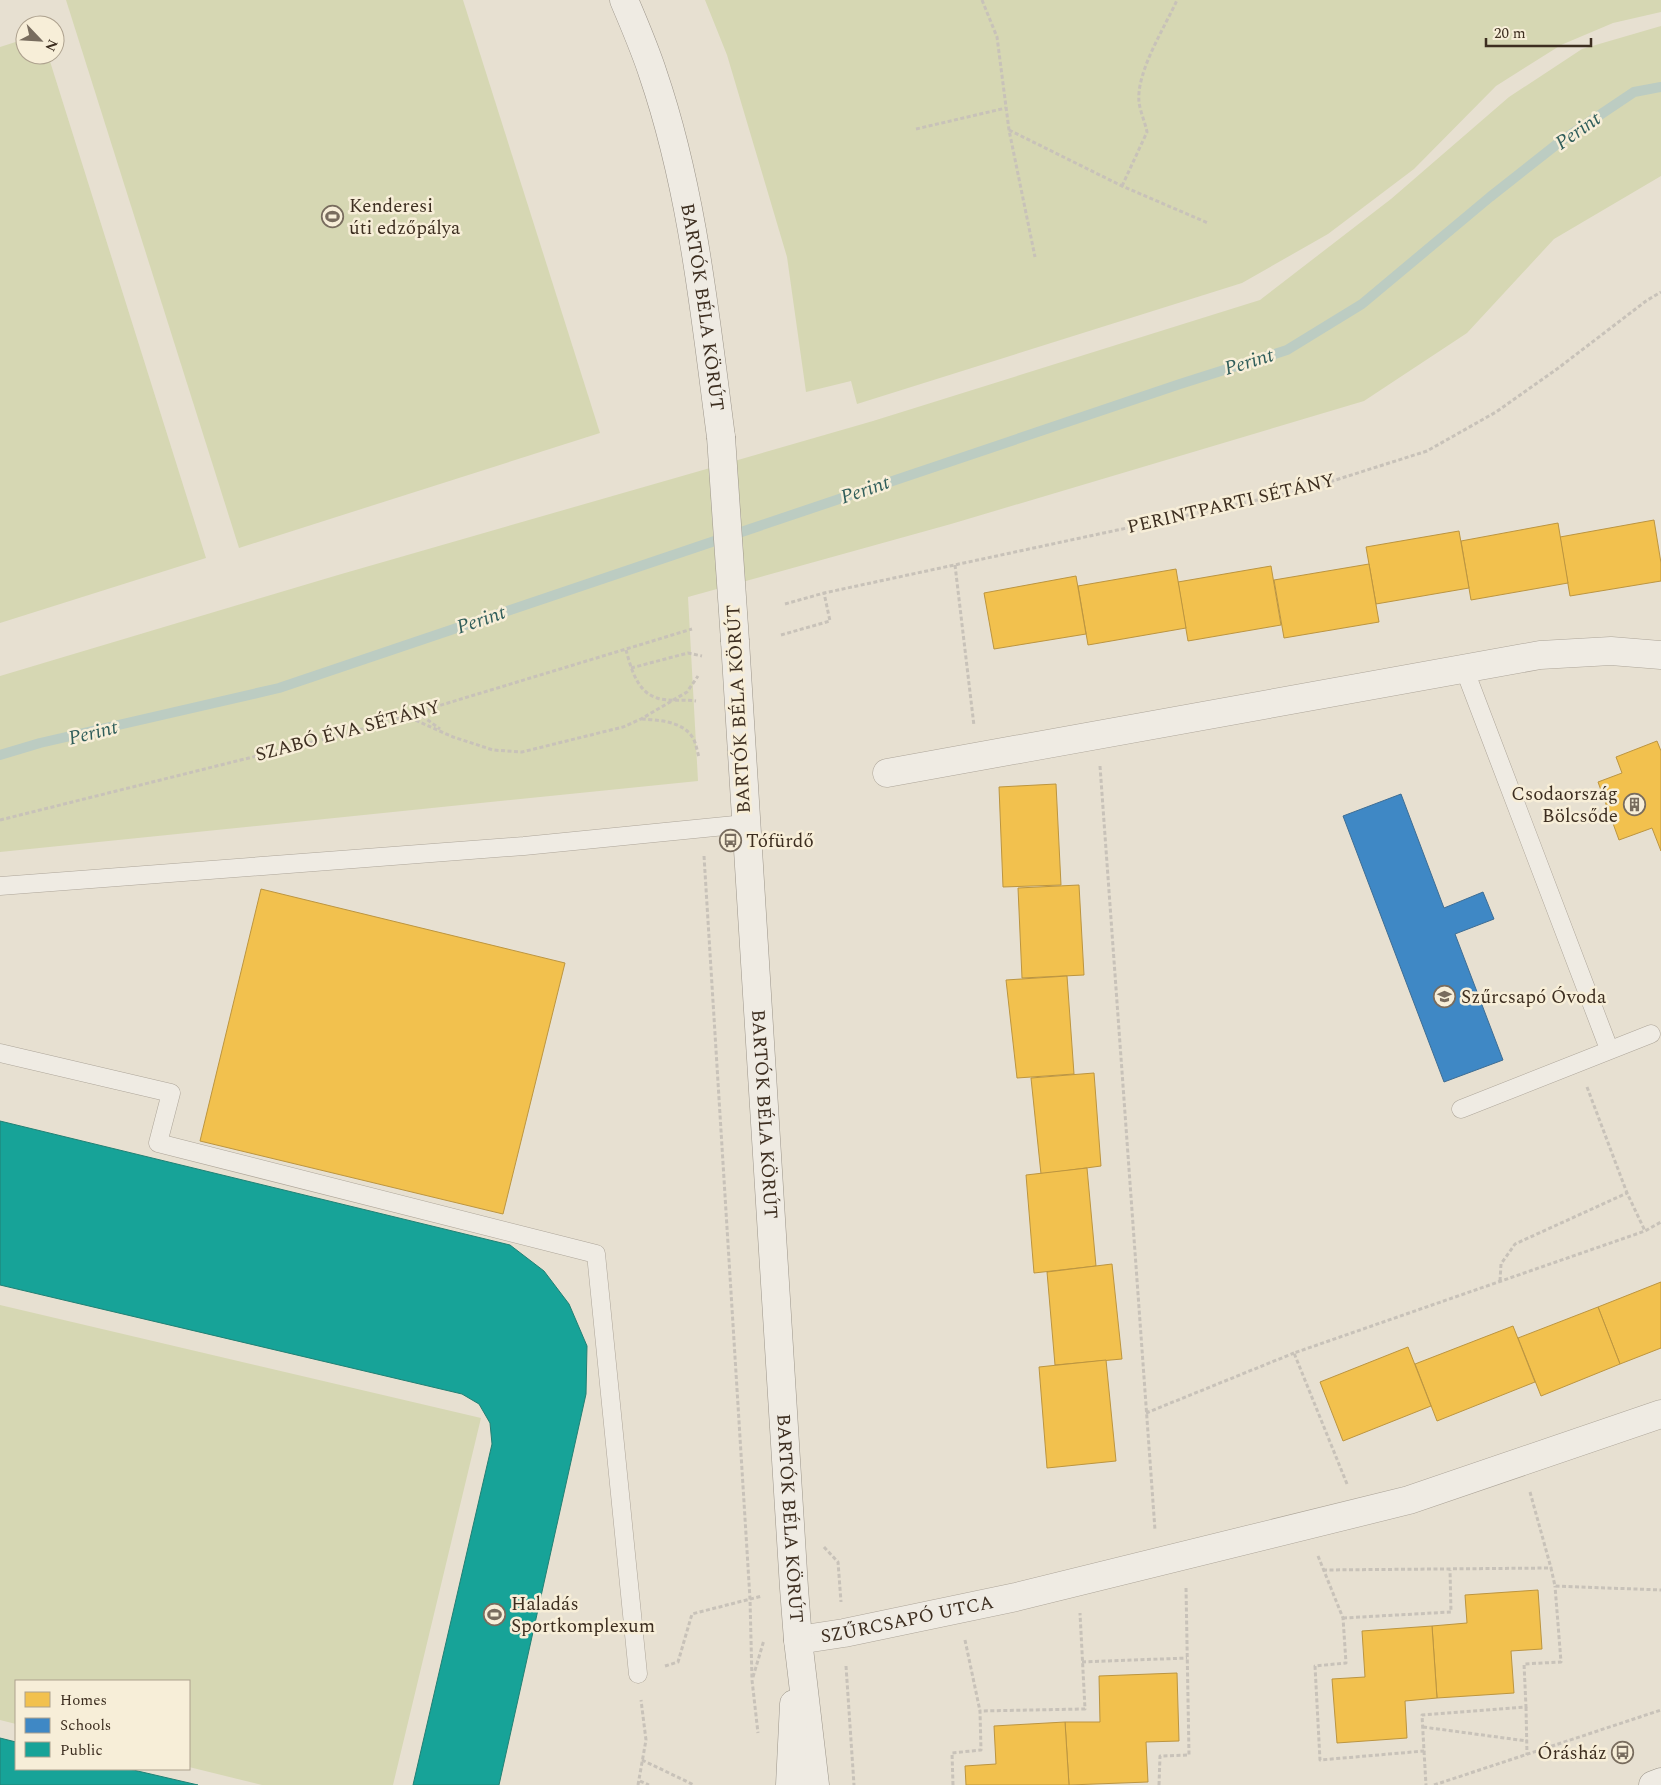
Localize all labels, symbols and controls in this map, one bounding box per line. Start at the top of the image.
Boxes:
north arrow [15,15,65,65]
scale bar [1486,15,1591,47]
text: 20 m [1494,22,1526,45]
text: N [39,36,63,55]
water label: Perint [1549,104,1608,158]
place label: Kenderesi úti edzőpálya [349,192,461,243]
street label: BARTÓK BÉLA KÖRÚT [673,201,732,412]
sports icon: Kenderesi úti edzőpálya [321,205,345,229]
water label: Perint [1221,340,1278,384]
street label: PERINTPARTI SÉTÁNY [1124,466,1338,542]
water label: Perint [836,467,894,512]
water label: Perint [452,597,510,642]
street label: BARTÓK BÉLA KÖRÚT [719,604,759,814]
street label: SZABÓ ÉVA SÉTÁNY [252,692,444,770]
water label: Perint [65,712,122,754]
place label: Csodaország Bölcsőde [1511,780,1618,831]
building icon: Csodaország Bölcsőde [1622,793,1646,817]
place label: Tófürdő [746,827,814,856]
bus stop icon: Tófürdő [718,829,742,853]
place label: Szűrcsapó Óvoda [1461,983,1607,1012]
school or university icon: Szűrcsapó Óvoda [1433,985,1457,1009]
street label: BARTÓK BÉLA KÖRÚT [743,1009,785,1220]
street label: BARTÓK BÉLA KÖRÚT [769,1413,811,1624]
street label: SZŰRCSAPÓ UTCA [819,1588,996,1651]
place label: Haladás Sportkomplexum [511,1590,655,1641]
sports icon: Haladás Sportkomplexum [483,1603,507,1627]
legend [15,1680,190,1770]
text: Homes [60,1689,107,1712]
text: Schools [60,1714,111,1737]
text: Public [60,1739,103,1762]
place label: Órásház [1537,1739,1607,1768]
bus stop icon: Órásház [1611,1741,1635,1765]

